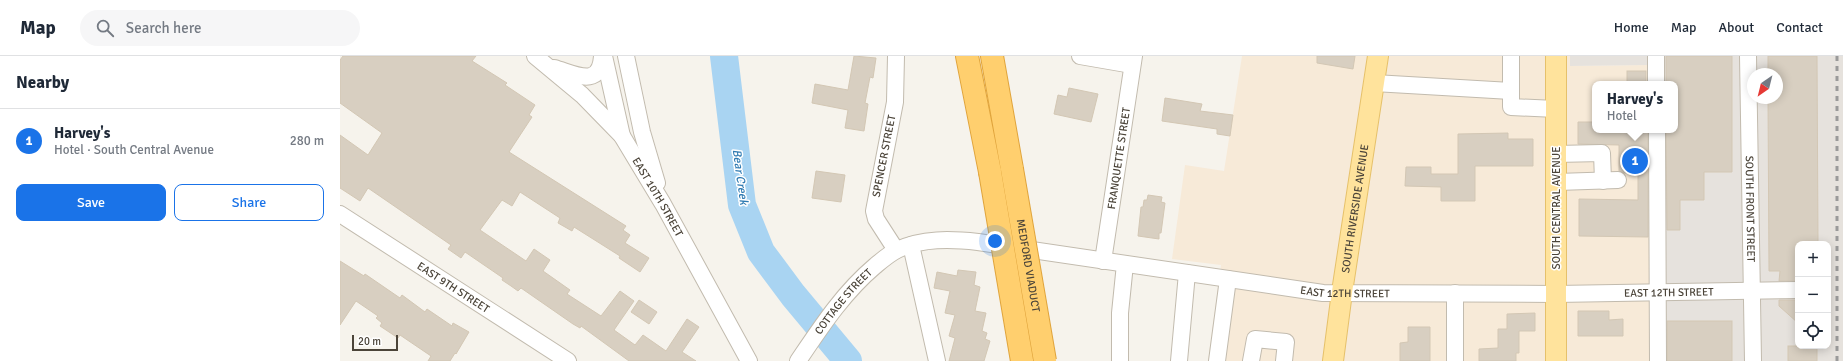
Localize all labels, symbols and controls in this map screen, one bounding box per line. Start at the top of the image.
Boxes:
search box [80,10,360,46]
text: Map [20,16,56,40]
icon: search [94,17,116,39]
text: Search here [126,19,201,37]
text: Home [1614,19,1649,36]
text: Map [1671,19,1696,36]
text: About [1718,19,1754,36]
text: Contact [1776,19,1823,36]
north arrow [1747,68,1783,104]
text: Nearby [16,72,69,93]
popup [1592,81,1678,133]
text: Harvey's [1607,90,1663,108]
street label: FRANQUETTE STREET [1104,106,1133,210]
text: Hotel [1607,108,1637,124]
street label: SPENCER STREET [870,113,898,198]
text: Harvey's [54,124,110,142]
text: 1 [25,133,33,149]
text: 280 m [290,133,324,149]
text: Hotel · South Central Avenue [54,142,214,158]
street label: SOUTH RIVERSIDE AVENUE [1339,143,1371,274]
pin: 1 [1622,146,1648,176]
street label: SOUTH CENTRAL AVENUE [1550,147,1563,269]
water label: Bear Creek [729,148,751,207]
street label: EAST 10TH STREET [630,155,686,239]
street label: SOUTH FRONT STREET [1743,156,1758,263]
button: Save [16,184,166,221]
button: Share [174,184,324,221]
street label: MEDFORD VIADUCT [1014,218,1043,314]
your location [985,231,1005,251]
map controls [1795,241,1831,349]
button: + [1795,241,1831,277]
street label: EAST 9TH STREET [415,259,493,316]
street label: COTTAGE STREET [812,265,875,337]
button: − [1795,277,1831,313]
street label: EAST 12TH STREET [1299,283,1390,300]
street label: EAST 12TH STREET [1624,285,1714,299]
button: locate [1795,313,1831,349]
scale bar [352,333,398,352]
text: 20 m [358,335,381,348]

